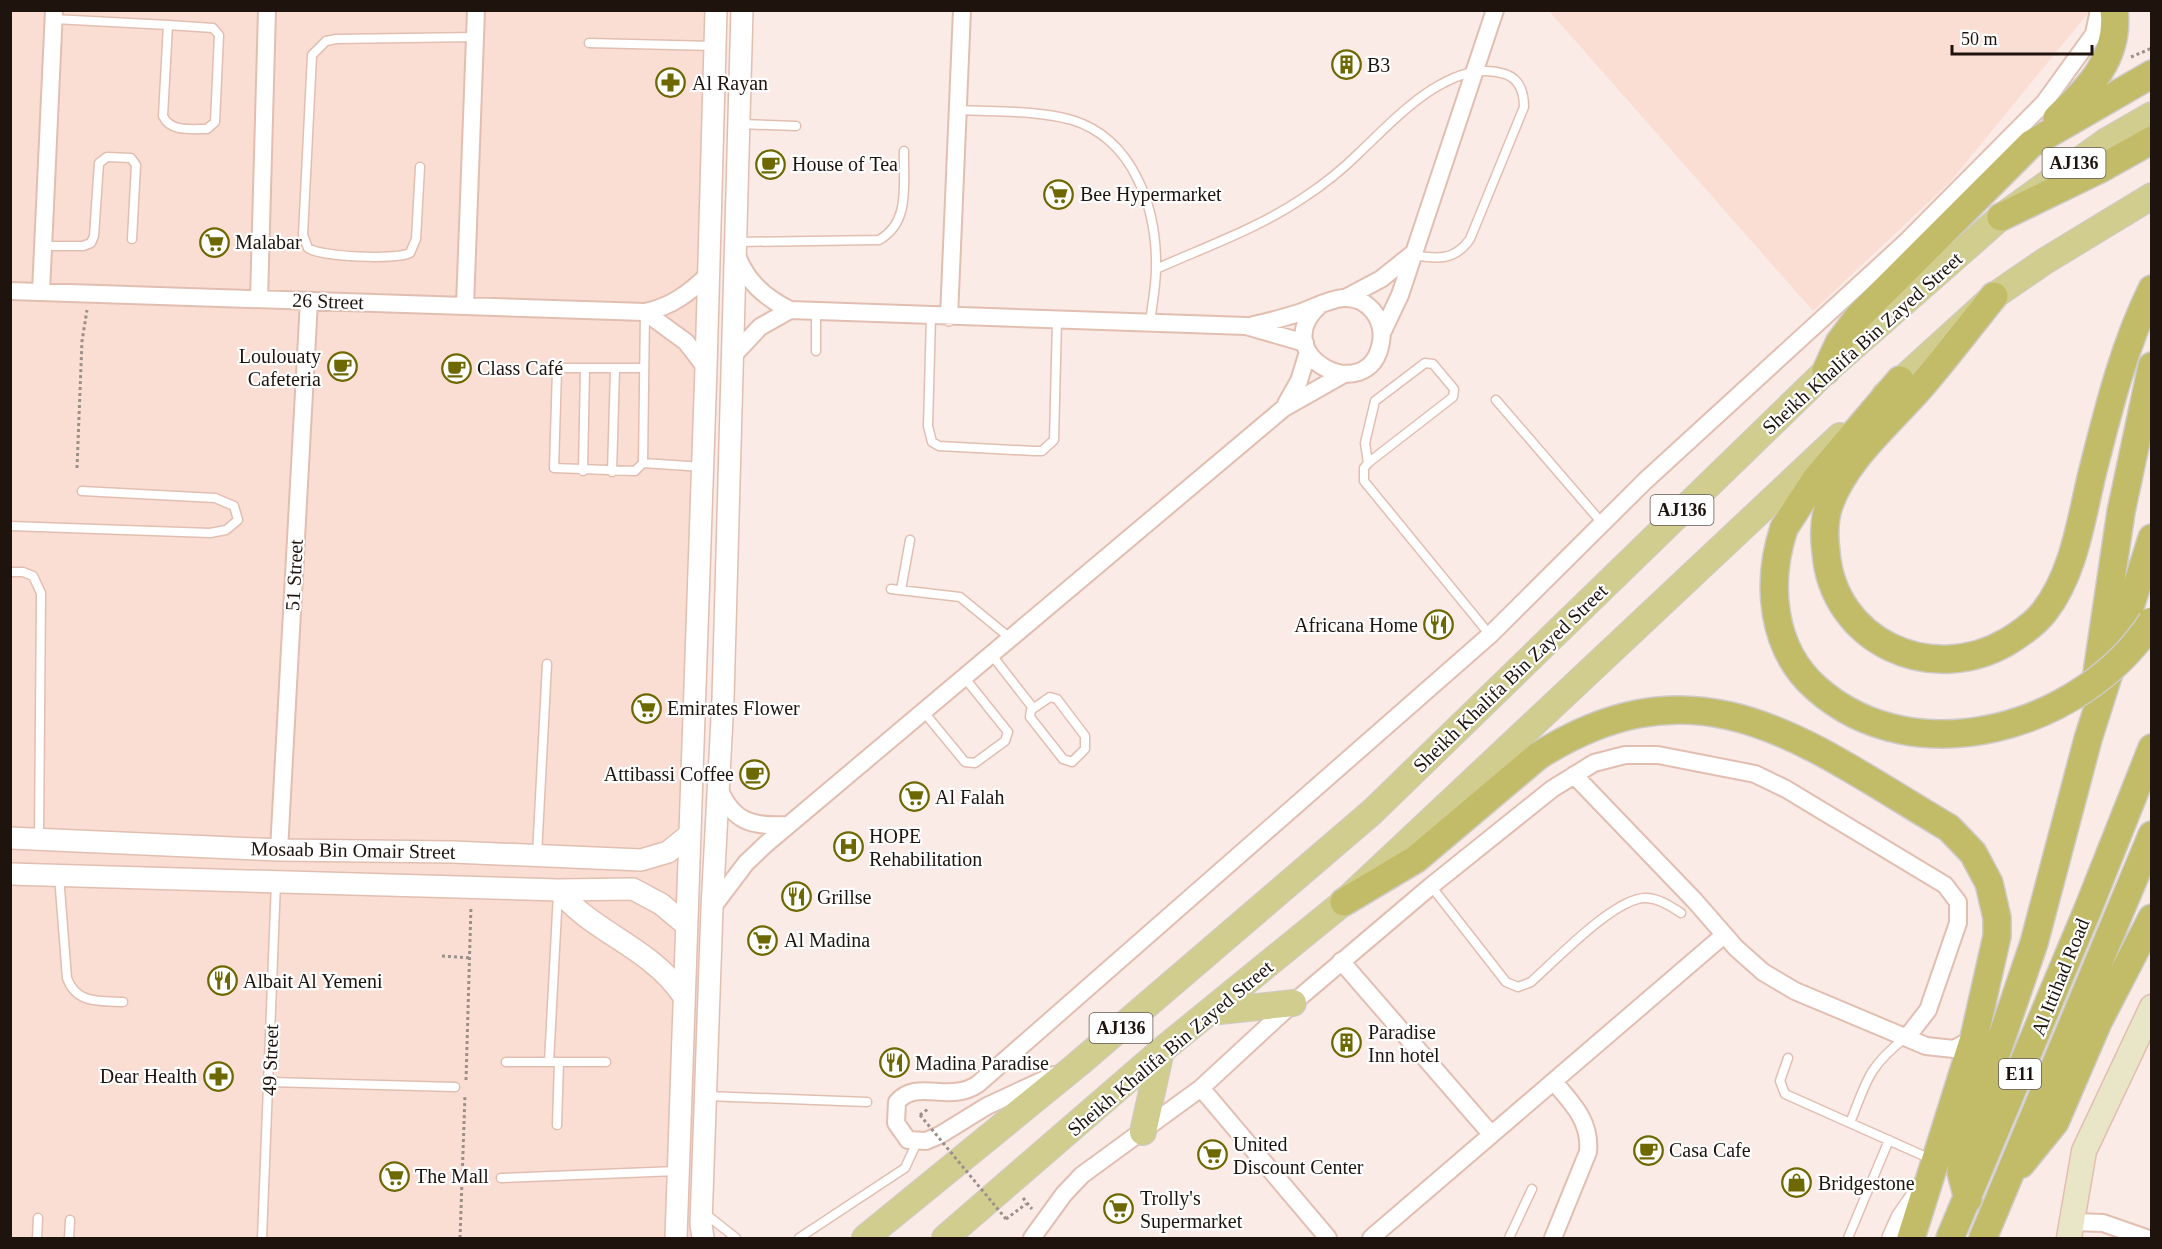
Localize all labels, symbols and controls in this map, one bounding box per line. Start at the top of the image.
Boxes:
scale bar [1952,18,2092,56]
text: 50 m [1961,29,1998,49]
building icon: B3 [1330,49,1362,81]
place label: B3 [1367,54,1390,76]
pharmacy icon: Al Rayan [655,67,687,99]
place label: Al Rayan [692,72,768,95]
cafe icon: House of Tea [755,148,787,180]
road number: AJ136 [2042,148,2106,178]
place label: House of Tea [792,153,898,175]
supermarket icon: Bee Hypermarket [1043,178,1075,210]
place label: Bee Hypermarket [1080,183,1222,206]
supermarket icon: Malabar [198,226,230,258]
place label: Malabar [235,231,302,253]
street label: Sheikh Khalifa Bin Zayed Street [1758,247,1967,439]
street label: 26 Street [292,289,365,313]
place label: Loulouaty Cafeteria [239,345,321,390]
cafe icon: Loulouaty Cafeteria [326,351,358,383]
cafe icon: Class Café [440,352,472,384]
place label: Class Café [477,357,563,379]
road number: AJ136 [1650,495,1714,525]
street label: 51 Street [281,538,307,611]
street label: Sheikh Khalifa Bin Zayed Street [1408,579,1613,777]
restaurant icon: Africana Home [1423,609,1455,641]
place label: Africana Home [1294,614,1418,636]
supermarket icon: Emirates Flower [630,692,662,724]
place label: Emirates Flower [667,697,800,719]
cafe icon: Attibassi Coffee [739,758,771,790]
place label: Attibassi Coffee [604,763,734,785]
supermarket icon: Al Falah [898,781,930,813]
place label: Al Falah [935,786,1004,808]
place label: HOPE Rehabilitation [869,825,982,870]
hospital icon: HOPE Rehabilitation [832,831,864,863]
street label: Mosaab Bin Omair Street [250,837,456,863]
restaurant icon: Grillse [780,881,812,913]
place label: Grillse [817,886,872,908]
street label: Al Ittihad Road [2026,915,2094,1039]
supermarket icon: Al Madina [747,924,779,956]
place label: Al Madina [784,929,870,951]
street label: Sheikh Khalifa Bin Zayed Street [1063,955,1278,1141]
restaurant icon: Albait Al Yemeni [206,965,238,997]
place label: Albait Al Yemeni [243,970,383,992]
road number: AJ136 [1090,1013,1152,1043]
place label: Paradise Inn hotel [1368,1021,1440,1066]
street label: 49 Street [258,1023,282,1096]
building icon: Paradise Inn hotel [1331,1027,1363,1059]
restaurant icon: Madina Paradise [878,1047,910,1079]
place label: Madina Paradise [915,1052,1049,1074]
road number: E11 [1999,1059,2041,1089]
pharmacy icon: Dear Health [202,1060,234,1092]
place label: Dear Health [100,1065,197,1087]
place label: United Discount Center [1233,1133,1364,1178]
cafe icon: Casa Cafe [1632,1134,1664,1166]
supermarket icon: United Discount Center [1196,1139,1228,1171]
place label: Casa Cafe [1669,1139,1751,1161]
supermarket icon: The Mall [378,1160,410,1192]
place label: The Mall [415,1165,489,1187]
shop icon: Bridgestone [1781,1167,1813,1199]
place label: Bridgestone [1818,1172,1915,1195]
place label: Trolly's Supermarket [1140,1187,1243,1233]
supermarket icon: Trolly's Supermarket [1103,1193,1135,1225]

